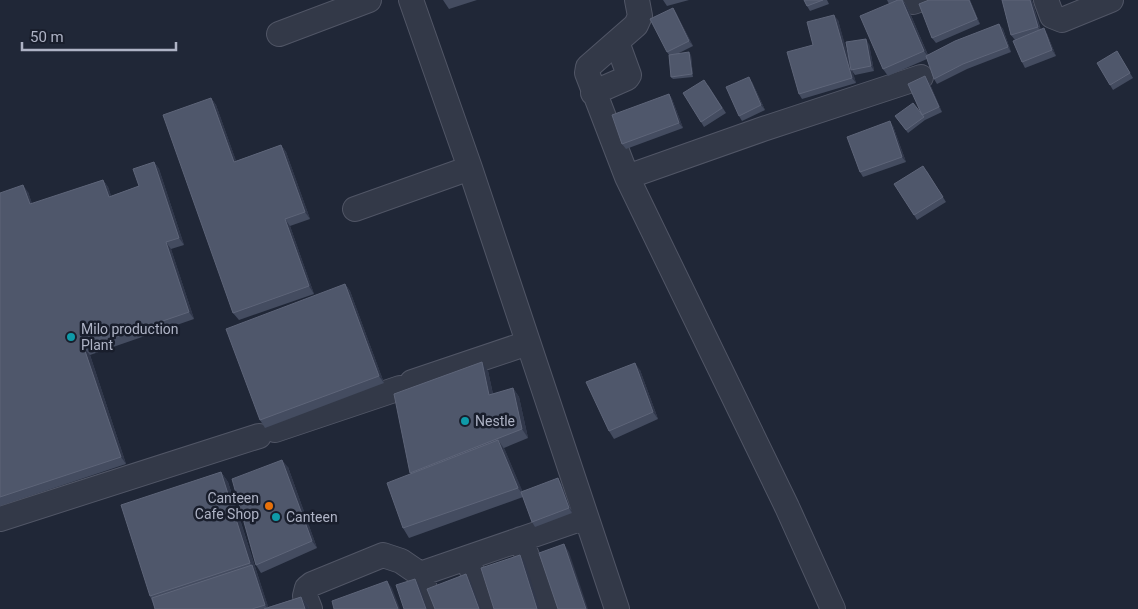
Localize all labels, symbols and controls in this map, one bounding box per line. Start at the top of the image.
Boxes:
scale bar [22,20,176,52]
text: 50 m [30,28,64,46]
place label: Milo production Plant [81,321,179,353]
marker: Milo production Plant [65,331,77,343]
place label: Nestle [475,413,515,429]
marker: Nestle [459,415,471,427]
place label: Canteen Cafe Shop [195,490,259,522]
marker: Canteen Cafe Shop [263,500,275,512]
place label: Canteen [286,509,338,525]
marker: Canteen [270,511,282,523]

